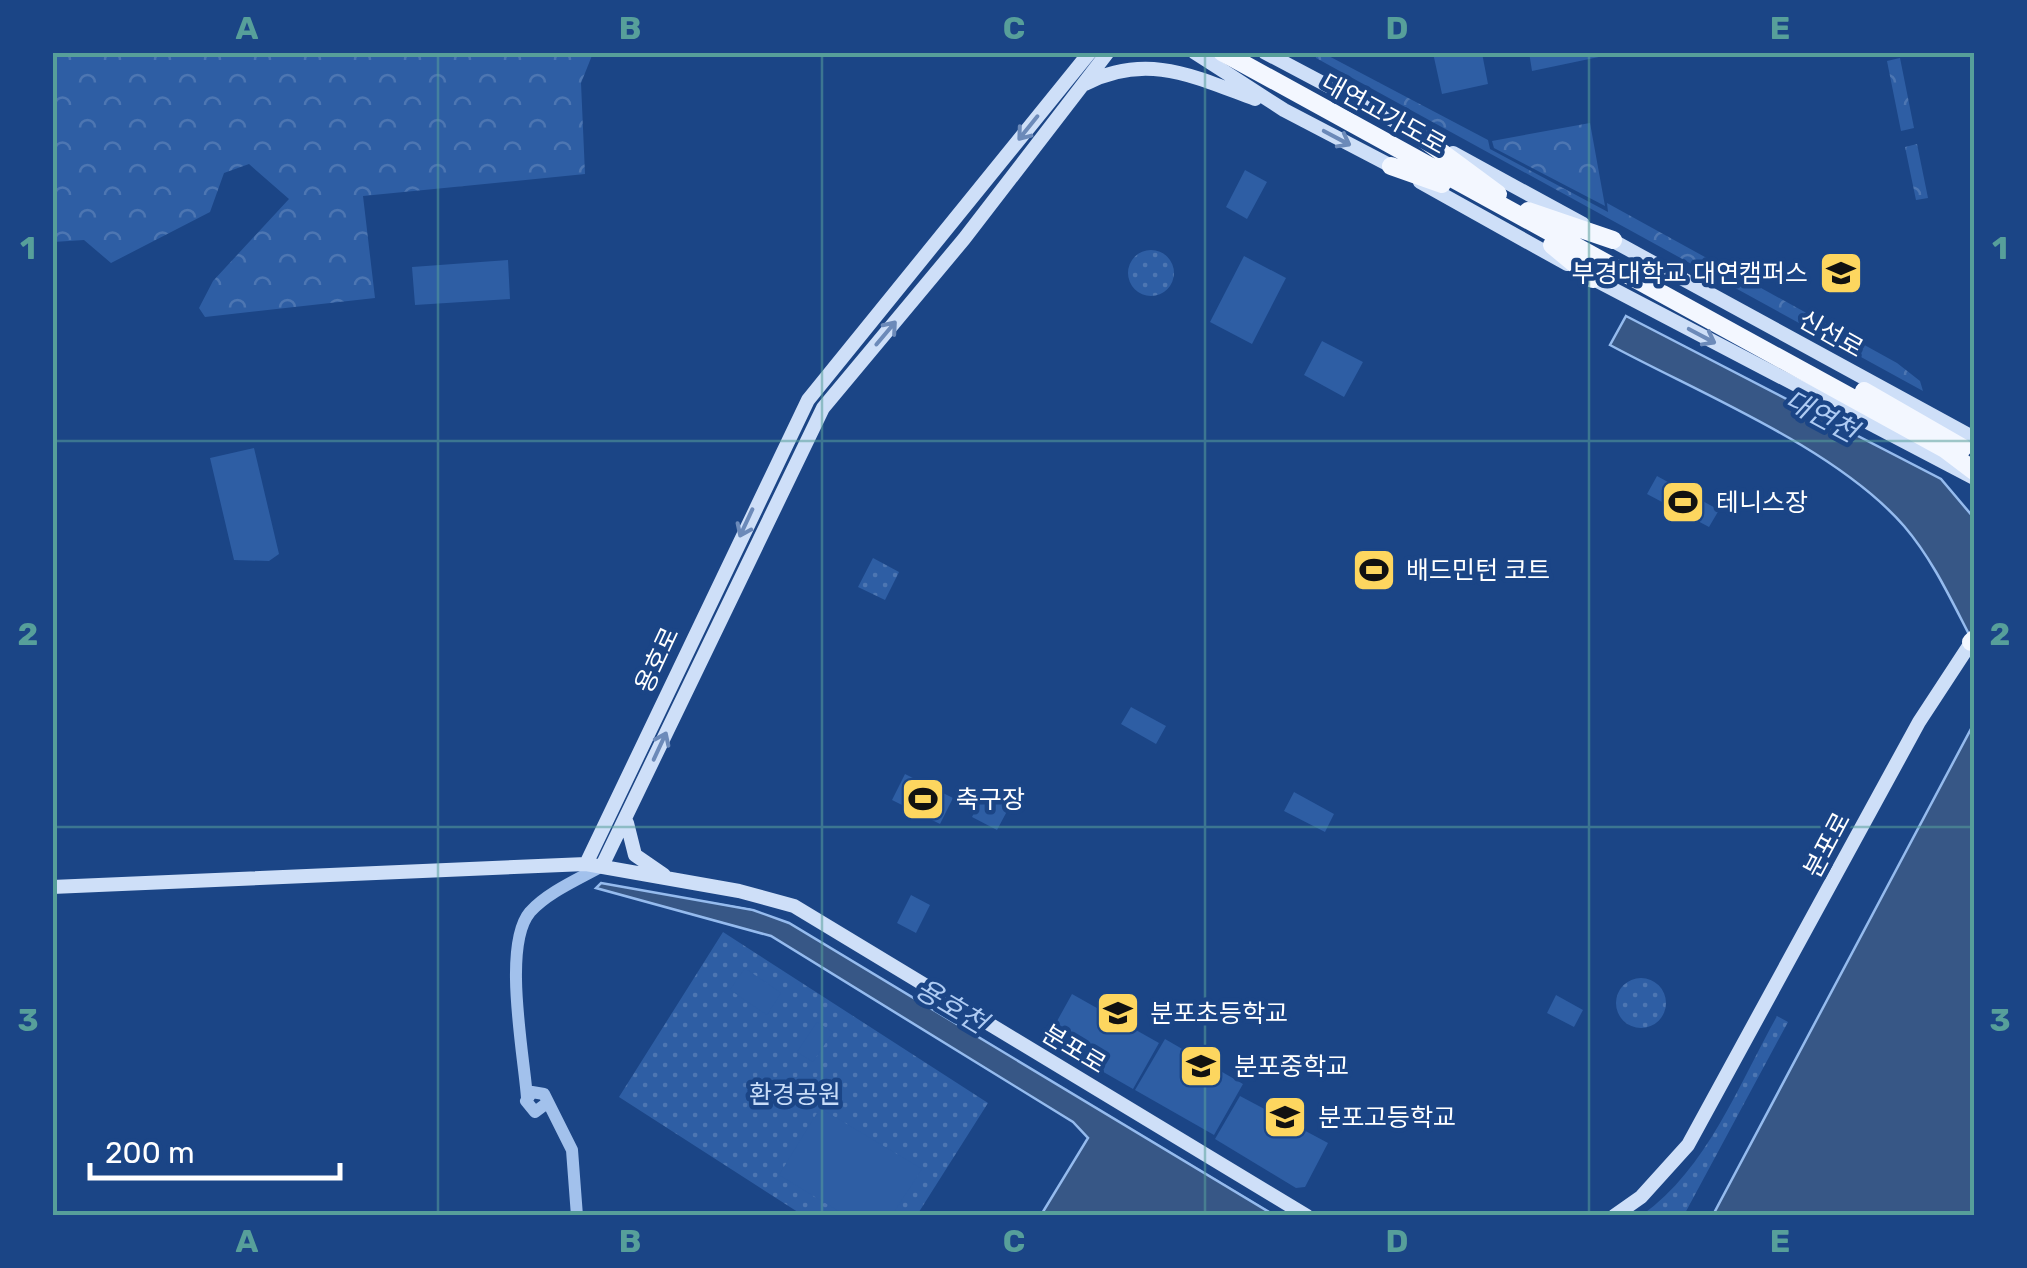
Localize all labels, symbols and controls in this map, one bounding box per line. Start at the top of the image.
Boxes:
text: A [236,9,259,47]
text: B [619,9,641,47]
text: C [1003,9,1025,47]
text: D [1386,9,1408,47]
text: E [1770,9,1790,47]
street label: 대연고가도로 [1317,68,1451,160]
one-way arrow [1017,114,1039,140]
one-way arrow [1322,129,1352,148]
text: 1 [20,229,36,267]
text: 1 [1992,229,2008,267]
school or university icon: 부경대학교 대연캠퍼스 [1818,250,1864,296]
place label: 부경대학교 대연캠퍼스 [1572,259,1808,288]
street label: 신선로 [1794,305,1868,363]
one-way arrow [874,321,897,346]
one-way arrow [1686,327,1716,346]
water label: 대연천 [1779,383,1866,450]
sports icon: 테니스장 [1660,479,1706,525]
place label: 테니스장 [1716,488,1808,517]
one-way arrow [736,508,754,538]
sports icon: 배드민턴 코트 [1351,547,1397,593]
place label: 배드민턴 코트 [1406,556,1550,585]
text: 2 [18,615,38,653]
text: 2 [1990,615,2010,653]
street label: 용호로 [629,623,685,697]
one-way arrow [652,732,670,762]
sports icon: 축구장 [900,776,946,822]
place label: 축구장 [956,785,1025,814]
street label: 분포로 [1798,808,1856,882]
water label: 용호천 [909,972,995,1042]
school or university icon: 분포초등학교 [1095,990,1141,1036]
place label: 분포초등학교 [1150,999,1288,1028]
text: 3 [17,1001,39,1039]
text: 3 [1989,1001,2011,1039]
street label: 분포로 [1037,1019,1111,1079]
school or university icon: 분포중학교 [1178,1043,1224,1089]
place label: 분포중학교 [1234,1052,1349,1081]
park label: 환경공원 [749,1080,841,1109]
school or university icon: 분포고등학교 [1262,1094,1308,1140]
place label: 분포고등학교 [1318,1103,1456,1132]
scale bar [90,1118,340,1180]
text: 200 m [105,1135,195,1171]
text: A [236,1222,259,1260]
text: B [619,1222,641,1260]
text: C [1003,1222,1025,1260]
text: D [1386,1222,1408,1260]
text: E [1770,1222,1790,1260]

